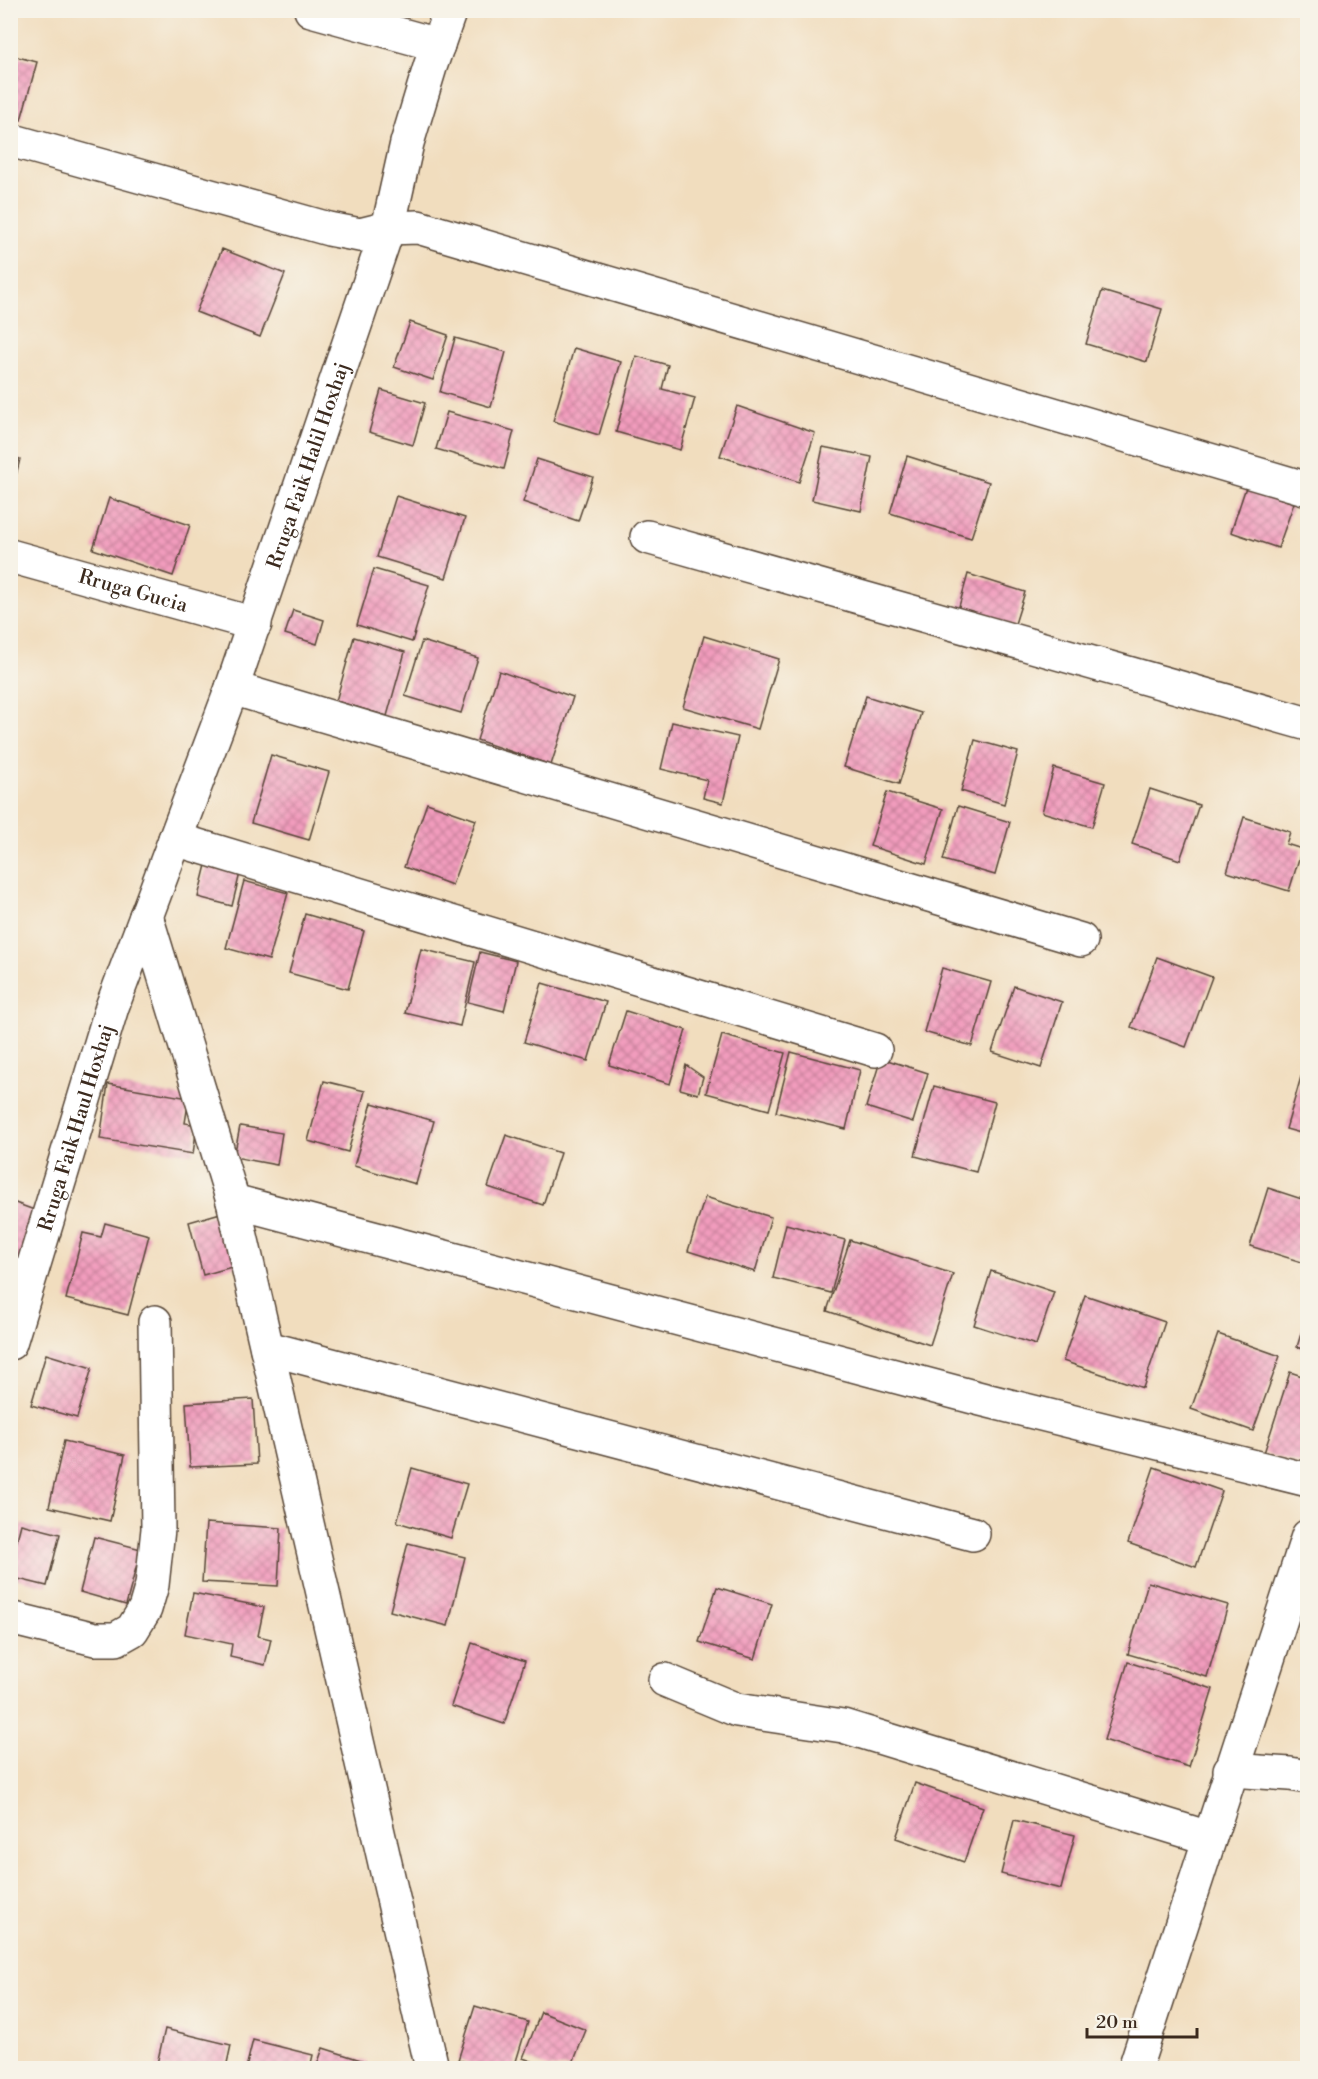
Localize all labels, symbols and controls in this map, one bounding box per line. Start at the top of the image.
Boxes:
street label: Rruga Faik Halil Hoxhaj [262,359,356,572]
street label: Rruga Gucia [76,565,191,619]
street label: Rruga Faik Haul Hoxhaj [34,1021,120,1235]
scale bar [1087,2001,1196,2039]
text: 20 m [1096,2011,1138,2034]

